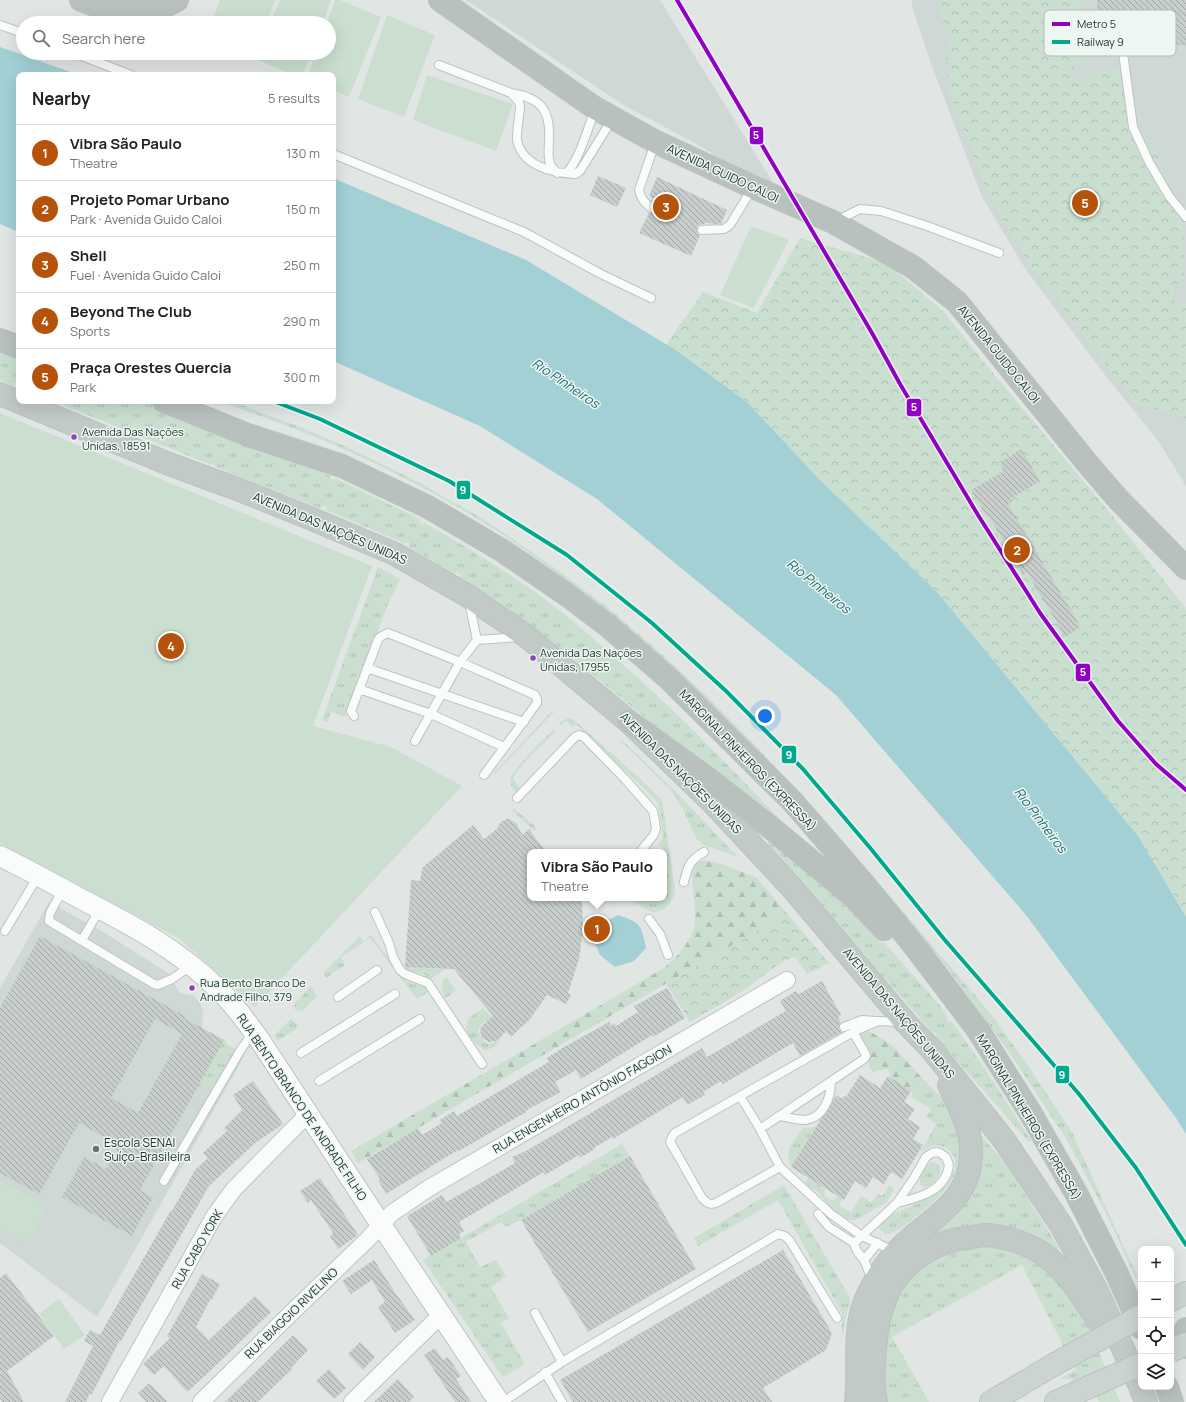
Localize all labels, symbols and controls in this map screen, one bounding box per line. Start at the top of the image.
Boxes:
legend [1044,10,1176,56]
search box [16,16,336,60]
text: Metro 5 [1077,16,1116,31]
icon: search [30,27,52,49]
text: Search here [62,28,145,49]
text: Railway 9 [1077,34,1124,49]
text: Nearby [32,87,90,110]
text: 5 results [268,89,320,107]
line badge: 5 [749,126,764,145]
text: 5 [753,127,759,142]
text: Vibra São Paulo [70,133,182,154]
street label: AVENIDA GUIDO CALOI [664,140,782,206]
text: 1 [42,144,48,162]
text: 130 m [286,144,320,162]
text: Theatre [70,154,118,172]
pin: 5 [1072,188,1098,218]
text: Projeto Pomar Urbano [70,189,229,210]
pin: 3 [653,192,679,222]
text: 2 [41,200,49,218]
text: 150 m [286,200,320,218]
text: Park · Avenida Guido Caloi [70,210,222,228]
text: Shell [70,245,107,266]
text: 3 [41,256,49,274]
text: 250 m [284,256,320,274]
text: Fuel · Avenida Guido Caloi [70,266,221,284]
text: Beyond The Club [70,301,192,322]
street label: AVENIDA GUIDO CALOI [954,301,1044,407]
text: 4 [41,312,49,330]
text: 290 m [283,312,320,330]
text: Sports [70,322,110,340]
water label: Rio Pinheiros [529,354,604,413]
text: Praça Orestes Quercia [70,357,231,378]
text: 5 [41,368,49,386]
text: 300 m [283,368,320,386]
text: Park [70,378,96,396]
line badge: 5 [906,398,922,417]
text: 5 [911,399,917,414]
place label: Avenida Das Nações Unidas, 18591 [82,424,184,453]
marker: Avenida Das Nações Unidas, 18591 [69,432,79,442]
line badge: 9 [456,480,471,500]
text: 9 [460,482,467,497]
street label: AVENIDA DAS NAÇÕES UNIDAS [250,488,410,568]
pin: 2 [1004,535,1030,565]
water label: Rio Pinheiros [783,555,856,618]
pin: 4 [158,631,184,661]
place label: Avenida Das Nações Unidas, 17955 [540,645,642,674]
marker: Avenida Das Nações Unidas, 17955 [528,653,538,663]
line badge: 5 [1075,663,1091,682]
text: 5 [1080,664,1086,679]
street label: MARGINAL PINHEIROS (EXPRESSA) [676,686,820,834]
your location [755,706,775,726]
street label: AVENIDA DAS NAÇÕES UNIDAS [616,708,746,838]
line badge: 9 [781,745,797,764]
text: 9 [786,747,793,762]
water label: Rio Pinheiros [1010,784,1072,857]
popup [527,849,667,901]
text: Vibra São Paulo [541,856,653,877]
text: Theatre [541,877,589,895]
pin: 1 [584,914,610,944]
street label: AVENIDA DAS NAÇÕES UNIDAS [839,944,959,1082]
place label: Rua Bento Branco De Andrade Filho, 379 [200,975,306,1004]
marker: Rua Bento Branco De Andrade Filho, 379 [187,983,197,993]
street label: RUA BENTO BRANCO DE ANDRADE FILHO [233,1010,371,1204]
street label: MARGINAL PINHEIROS (EXPRESSA) [973,1031,1085,1203]
street label: RUA ENGENHEIRO ANTÔNIO FAGGION [489,1041,675,1157]
line badge: 9 [1055,1065,1070,1084]
text: 9 [1059,1067,1066,1082]
place label: Escola SENAI Suíço-Brasileira [104,1134,191,1165]
marker: Escola SENAI Suíço-Brasileira [91,1144,101,1154]
street label: RUA CABO YORK [167,1205,227,1292]
map controls [1138,1246,1174,1390]
button: + [1138,1246,1174,1282]
street label: RUA BIAGGIO RIVELINO [240,1264,342,1362]
button: − [1138,1282,1174,1318]
button: locate [1138,1318,1174,1354]
button: layers [1138,1354,1174,1390]

